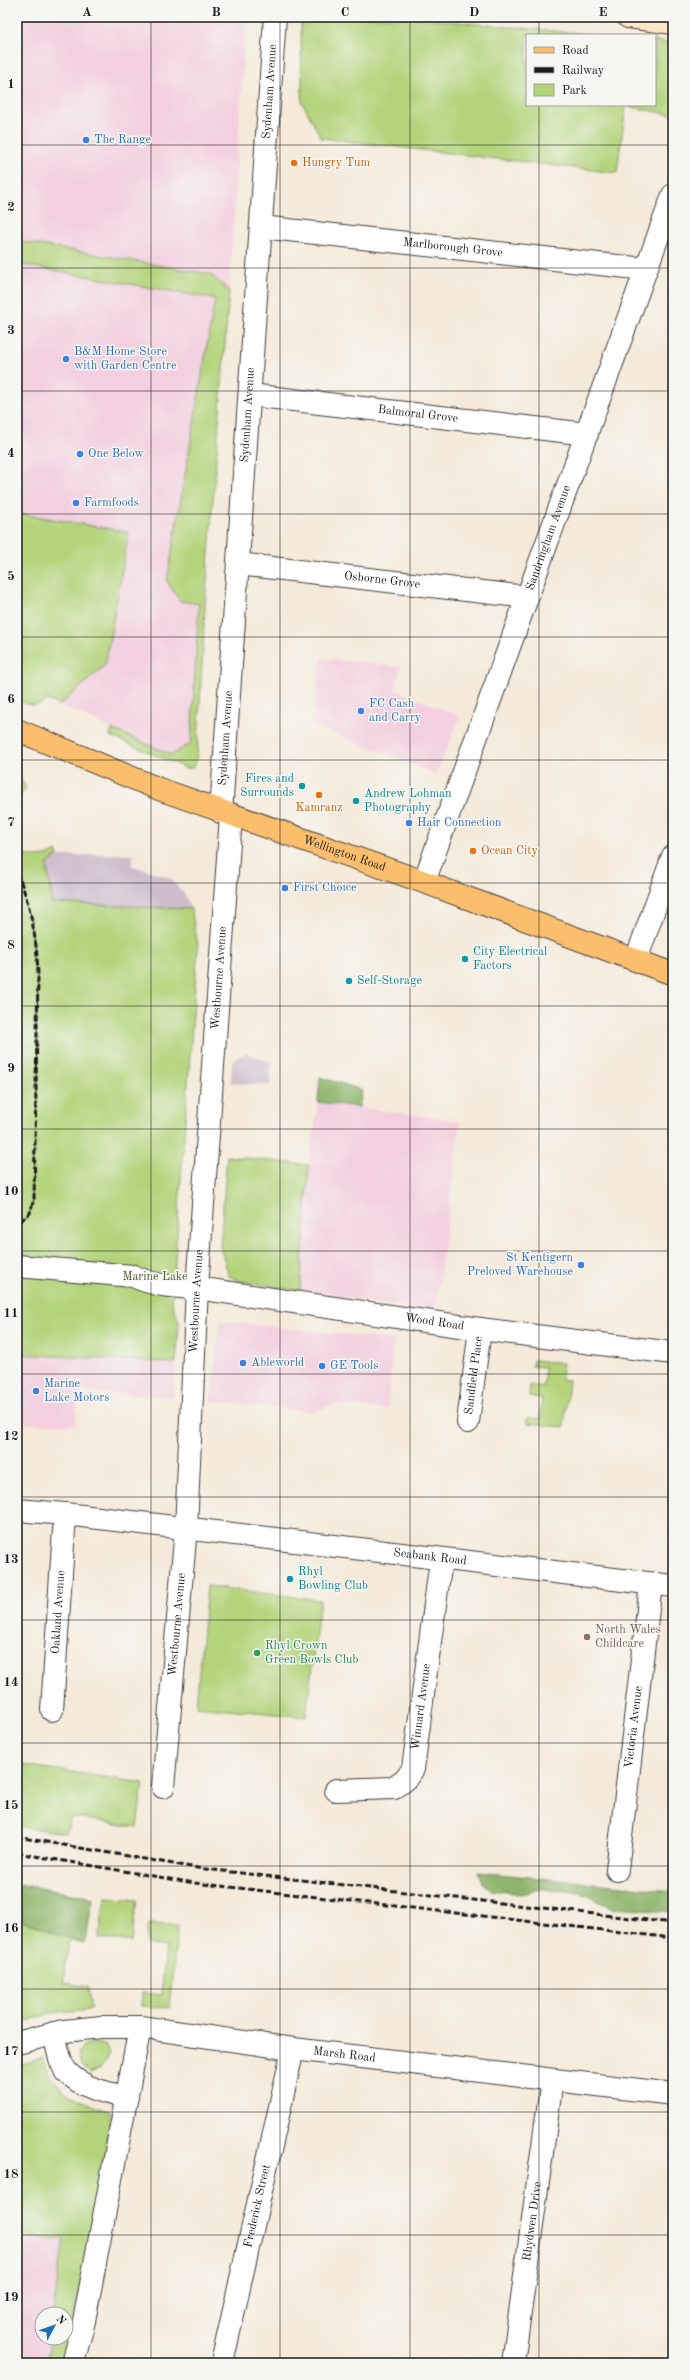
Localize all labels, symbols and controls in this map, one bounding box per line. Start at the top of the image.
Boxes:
text: A [82,6,92,19]
text: B [211,6,221,19]
text: C [341,6,349,19]
text: D [469,6,479,19]
text: E [599,6,608,19]
legend [526,34,656,106]
street label: Sydenham Avenue [261,43,279,139]
text: Road [562,45,589,57]
text: Railway [562,65,605,77]
text: 1 [7,78,15,91]
text: Park [562,85,587,97]
place label: The Range [94,134,151,146]
marker: The Range [81,135,91,145]
place label: Hungry Tum [302,157,370,169]
marker: Hungry Tum [289,158,299,168]
text: 2 [7,201,15,214]
street label: Marlborough Grove [402,237,504,259]
text: 3 [7,324,15,337]
place label: B&M Home Store with Garden Centre [74,346,177,372]
marker: B&M Home Store with Garden Centre [61,354,71,364]
street label: Sydenham Avenue [239,367,257,463]
street label: Balmoral Grove [377,404,459,425]
text: 4 [7,447,15,460]
place label: One Below [88,448,145,460]
marker: One Below [75,449,85,459]
street label: Sandringham Avenue [524,483,573,592]
place label: Farmfoods [84,497,139,509]
marker: Farmfoods [71,498,81,508]
text: 5 [7,570,15,583]
street label: Osborne Grove [343,570,421,591]
street label: Sydenham Avenue [217,690,235,786]
text: 6 [7,693,15,706]
place label: FC Cash and Carry [369,698,422,724]
marker: FC Cash and Carry [356,706,366,716]
place label: Fires and Surrounds [240,773,294,799]
marker: Fires and Surrounds [297,781,307,791]
place label: Andrew Lohman Photography [364,788,452,814]
marker: Kamranz [314,790,324,800]
marker: Andrew Lohman Photography [351,796,361,806]
place label: Kamranz [295,802,343,814]
text: 7 [7,816,15,829]
place label: Hair Connection [417,817,502,829]
marker: Hair Connection [404,818,414,828]
street label: Wellington Road [301,834,387,874]
place label: Ocean City [481,845,538,857]
marker: Ocean City [468,846,478,856]
place label: First Choice [293,882,357,894]
marker: First Choice [280,883,290,893]
street label: Westbourne Avenue [210,925,229,1030]
text: 8 [7,939,15,952]
place label: City Electrical Factors [473,946,547,972]
marker: City Electrical Factors [460,954,470,964]
place label: Self-Storage [357,975,423,987]
marker: Self-Storage [344,976,354,986]
text: 9 [7,1062,15,1075]
text: 10 [3,1185,19,1198]
street label: Westbourne Avenue [188,1249,206,1353]
place label: St Kentigern Preloved Warehouse [467,1252,574,1278]
marker: St Kentigern Preloved Warehouse [576,1260,586,1270]
park label: Marine Lake [122,1271,188,1283]
text: 11 [3,1307,19,1320]
street label: Wood Road [404,1312,465,1333]
street label: Sandfield Place [463,1335,485,1415]
place label: Ableworld [251,1357,304,1369]
marker: Ableworld [238,1358,248,1368]
place label: GE Tools [330,1360,378,1372]
marker: GE Tools [317,1361,327,1371]
place label: Marine Lake Motors [44,1378,109,1404]
marker: Marine Lake Motors [31,1386,41,1396]
text: 12 [3,1430,19,1443]
street label: Seabank Road [393,1547,467,1568]
text: 13 [3,1553,19,1566]
place label: Rhyl Bowling Club [298,1566,368,1592]
street label: Oakland Avenue [50,1569,67,1655]
street label: Westbourne Avenue [167,1572,188,1677]
marker: Rhyl Bowling Club [285,1574,295,1584]
place label: North Wales Childcare [595,1624,661,1650]
marker: North Wales Childcare [582,1632,592,1642]
place label: Rhyl Crown Green Bowls Club [265,1640,358,1666]
marker: Rhyl Crown Green Bowls Club [252,1648,262,1658]
street label: Winnard Avenue [410,1662,433,1751]
text: 14 [3,1676,19,1689]
street label: Victoria Avenue [623,1685,645,1769]
text: 15 [3,1799,19,1812]
text: 16 [3,1922,19,1935]
text: 17 [3,2045,19,2058]
street label: Marsh Road [312,2045,376,2065]
street label: Frederick Street [242,2163,273,2249]
text: 18 [3,2168,19,2181]
street label: Rhydwen Drive [521,2180,544,2262]
text: 19 [3,2291,19,2304]
north arrow [34,2306,74,2346]
text: N [54,2314,68,2328]

